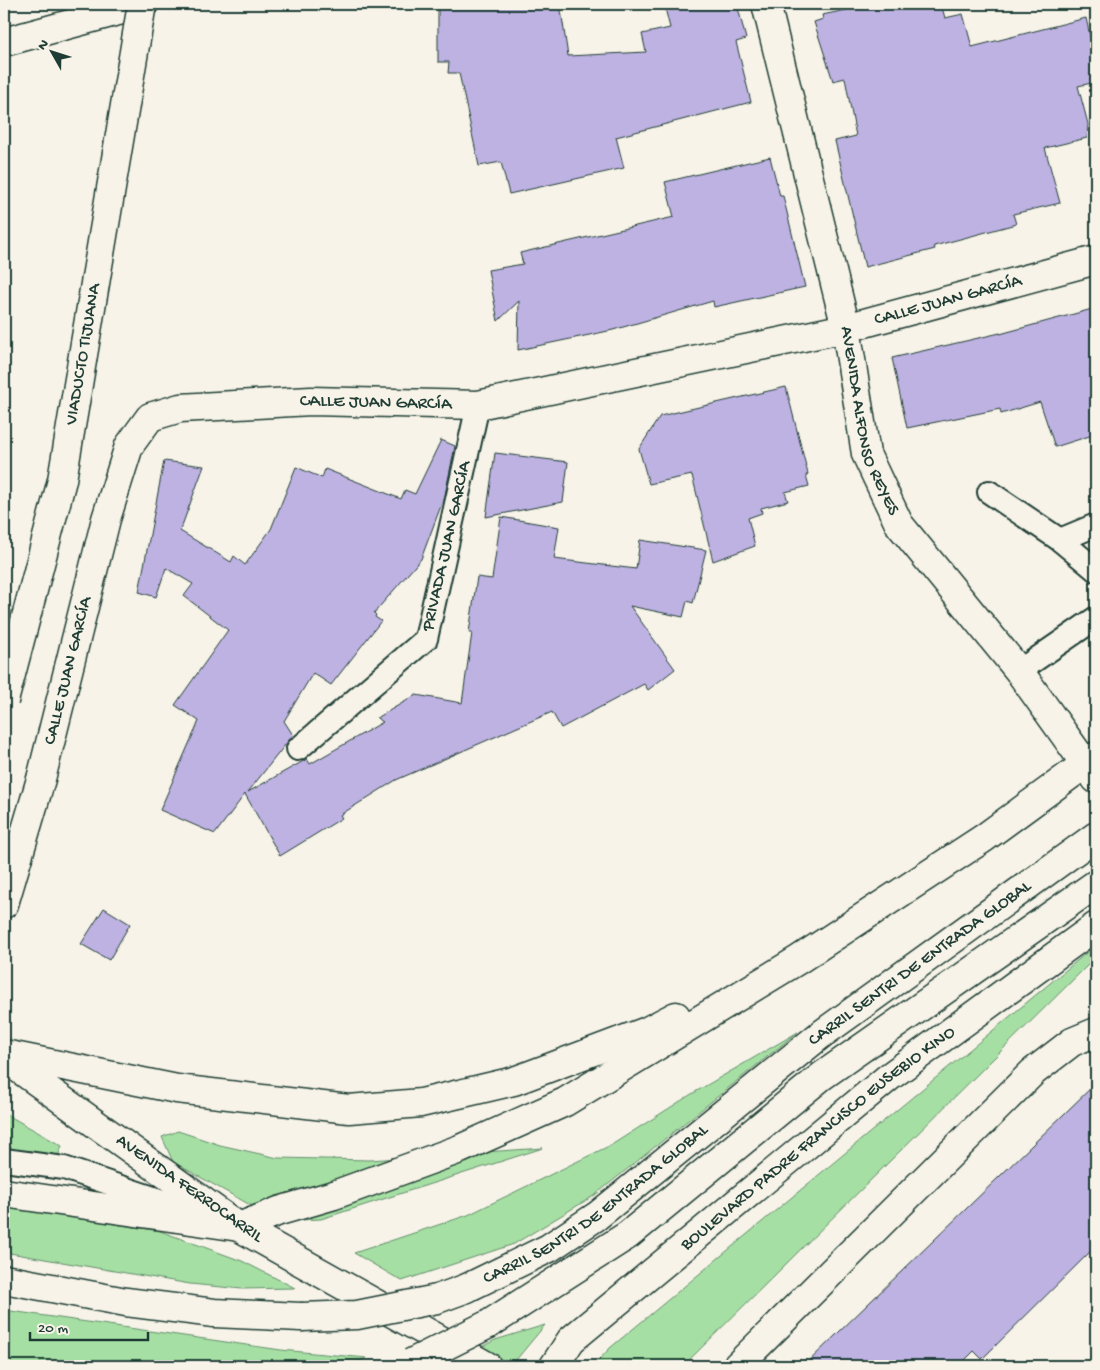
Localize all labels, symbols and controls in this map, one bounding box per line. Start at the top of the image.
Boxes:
north arrow [28,28,78,78]
text: N [34,36,53,54]
street label: CALLE JUAN GARCÍA [872,270,1025,330]
street label: VIADUCTO TIJUANA [61,281,106,428]
street label: AVENIDA ALFONSO REYES [835,325,904,519]
street label: CALLE JUAN GARCÍA [299,390,453,415]
street label: PRIVADA JUAN GARCÍA [417,458,476,634]
street label: CALLE JUAN GARCÍA [39,593,97,747]
street label: CARRIL SENTRI DE ENTRADA GLOBAL [804,875,1036,1051]
street label: BOULEVARD PADRE FRANCISCO EUSEBIO KINO [676,1022,960,1256]
street label: CARRIL SENTRI DE ENTRADA GLOBAL [480,1119,713,1289]
street label: AVENIDA FERROCARRIL [111,1130,268,1249]
scale bar [30,1310,148,1342]
text: 20 m [38,1320,68,1338]

